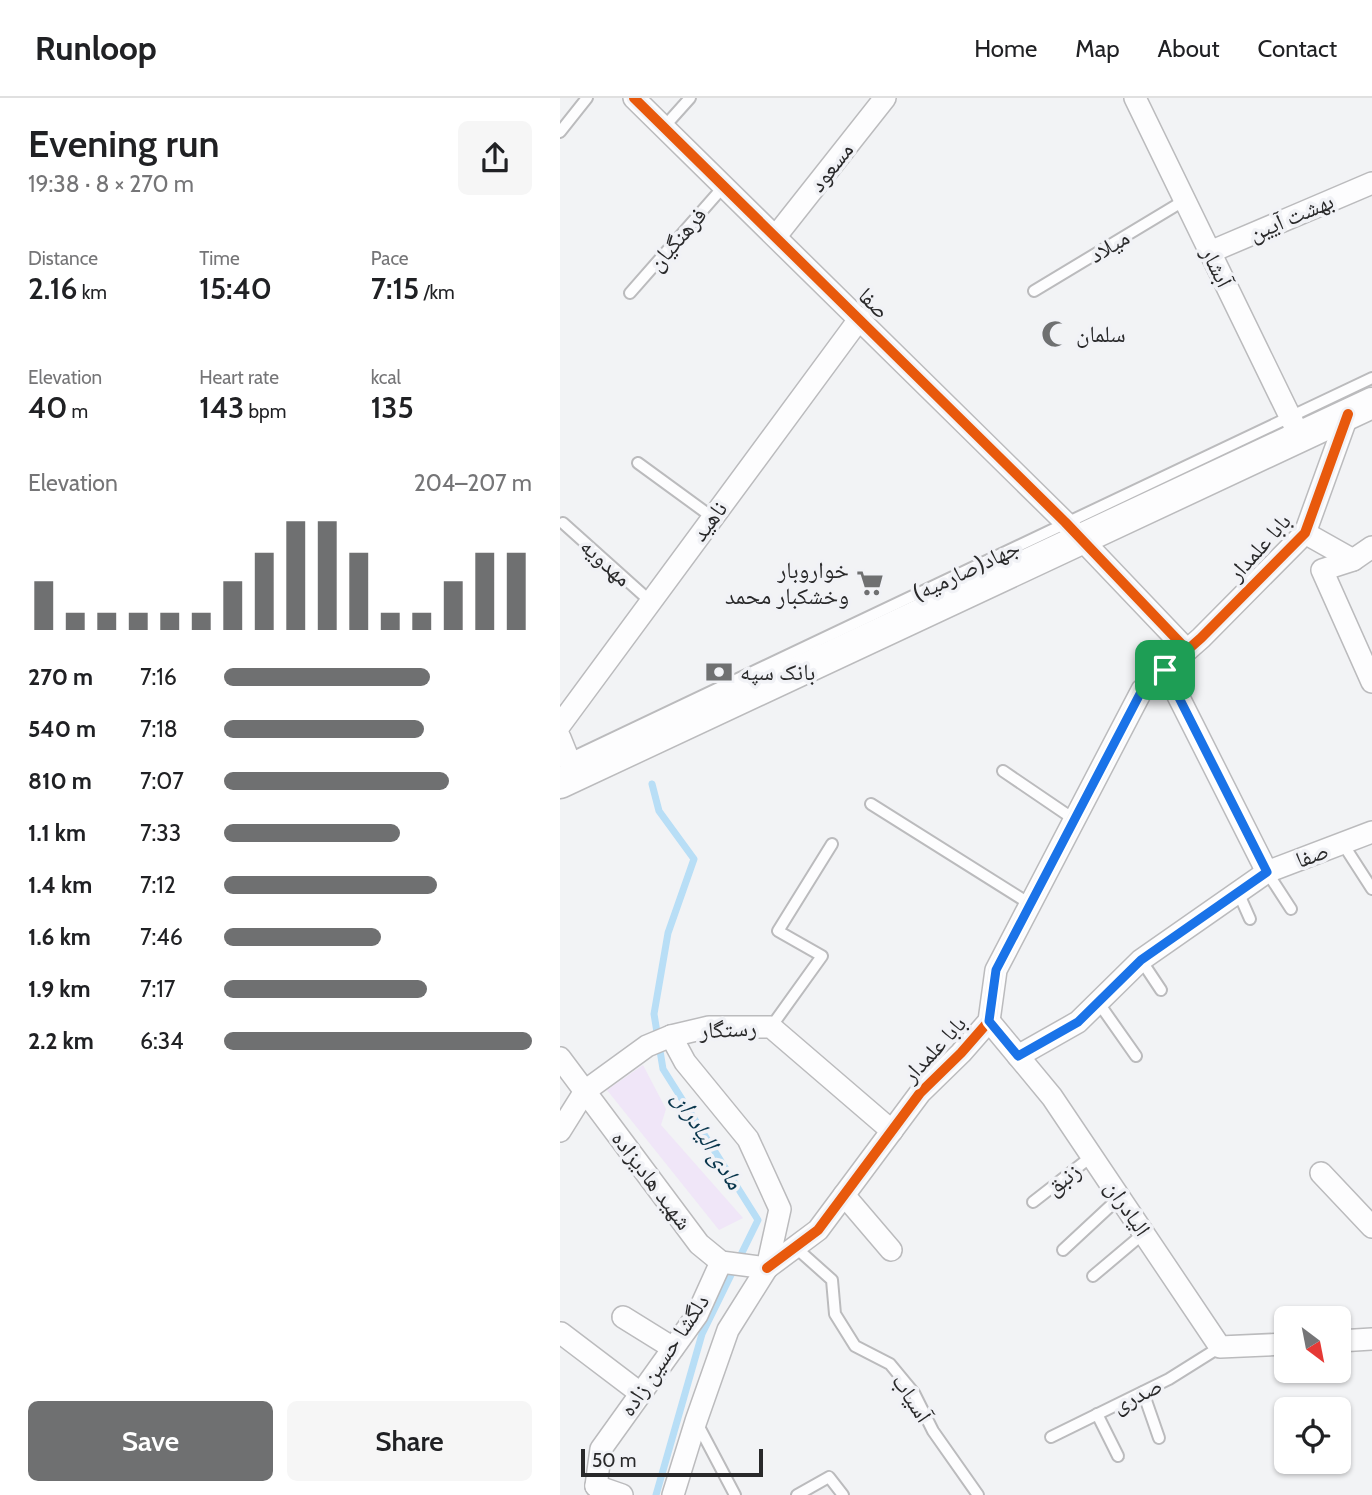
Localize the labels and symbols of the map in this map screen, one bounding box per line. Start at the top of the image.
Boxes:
street label: مسعود [803,136,859,198]
street label: بهشت آیین [1244,187,1338,247]
street label: فرهنگیان [642,201,712,277]
street label: میلاد [1084,223,1134,269]
street label: آبشار [1195,241,1239,293]
street label: صفا [852,281,896,325]
mosque icon: سلمان [1040,319,1070,349]
place label: سلمان [1076,320,1126,348]
street label: ناهید [685,495,733,547]
street label: بابا علمدار [1221,507,1297,587]
street label: مهدویه [575,532,637,592]
street label: جهاد(صارمیه) [908,533,1024,607]
place label: خواروبار وخشکبار محمد [725,556,849,610]
supermarket icon: خواروبار وخشکبار محمد [855,568,885,598]
pin [1135,640,1195,700]
bank icon: بانک سپه [704,657,734,687]
place label: بانک سپه [740,658,815,686]
street label: صفا [1292,836,1332,874]
street label: بابا علمدار [895,1010,972,1089]
street label: رستگار [698,1014,757,1045]
water label: مادی الیادران [666,1085,750,1195]
street label: شهید هادیزاده [606,1125,698,1235]
street label: زنبق [1040,1157,1086,1201]
street label: الیادران [1099,1175,1157,1241]
street label: دلگشا حسین زاده [613,1289,715,1421]
north arrow [1274,1306,1351,1382]
street label: آسیاب [886,1368,939,1429]
street label: صدری [1107,1371,1167,1419]
scale bar [581,1446,763,1478]

